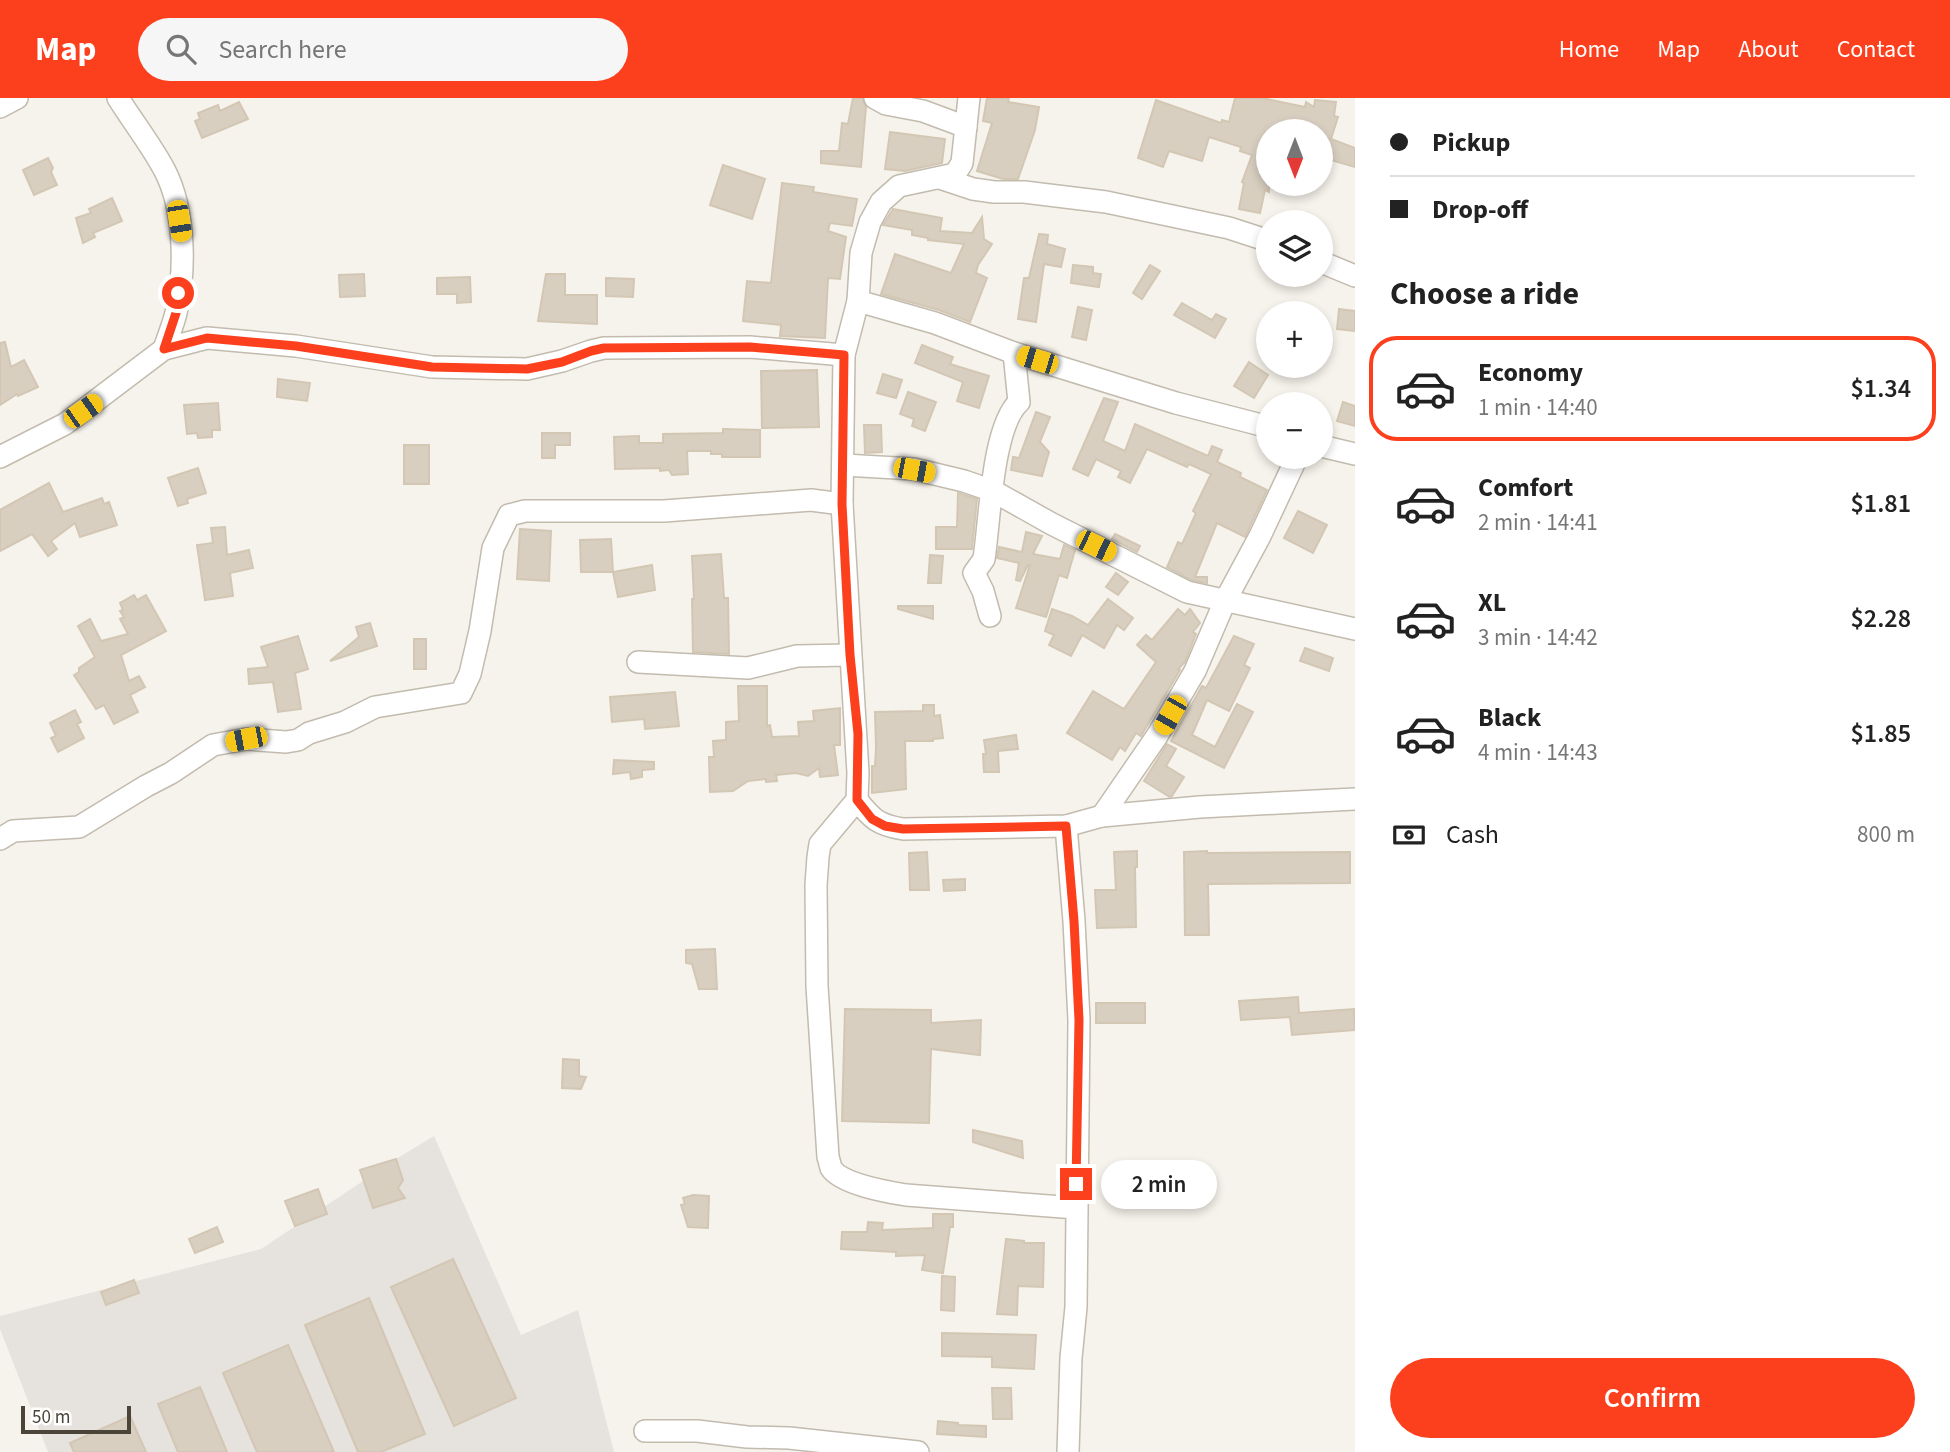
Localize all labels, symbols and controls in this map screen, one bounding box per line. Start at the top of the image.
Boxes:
search box [138,18,628,81]
text: Map [35,26,96,73]
icon: search [162,30,200,68]
text: Search here [218,31,347,68]
text: Home [1559,32,1619,67]
text: Map [1657,32,1700,67]
text: About [1738,32,1799,67]
text: Contact [1837,32,1915,67]
north arrow [1256,119,1334,196]
map controls [1256,119,1333,469]
text: Pickup [1432,124,1510,161]
text: Drop-off [1432,191,1528,228]
car [166,199,193,243]
button: layers [1256,210,1333,287]
text: Choose a ride [1390,271,1579,317]
route start [162,277,194,309]
button: + [1256,301,1333,378]
car [1014,344,1061,376]
text: Economy [1478,354,1583,391]
icon: car [1394,357,1457,420]
text: $1.34 [1850,370,1911,407]
car [60,390,107,432]
text: 1 min · 14:40 [1478,391,1598,424]
button: − [1256,392,1333,469]
car [892,456,937,484]
text: Comfort [1478,469,1573,506]
icon: car [1394,472,1457,535]
text: $1.81 [1850,485,1911,522]
text: 2 min · 14:41 [1478,506,1598,539]
car [1073,527,1120,565]
text: XL [1478,584,1506,621]
icon: car [1394,587,1457,650]
text: $2.28 [1850,600,1911,637]
text: 3 min · 14:42 [1478,621,1598,654]
car [1151,692,1190,738]
text: Black [1478,699,1541,736]
icon: car [1394,702,1457,765]
text: $1.85 [1850,715,1911,752]
car [224,725,269,753]
text: 4 min · 14:43 [1478,736,1598,769]
icon: cash [1390,816,1428,854]
text: Cash [1446,816,1499,853]
text: 800 m [1857,818,1915,851]
callout: 2 min [1100,1160,1216,1208]
route end [1060,1168,1092,1200]
text: 2 min [1132,1168,1186,1201]
button: Confirm [1390,1358,1915,1438]
scale bar [21,1403,131,1435]
text: 50 m [32,1404,70,1431]

